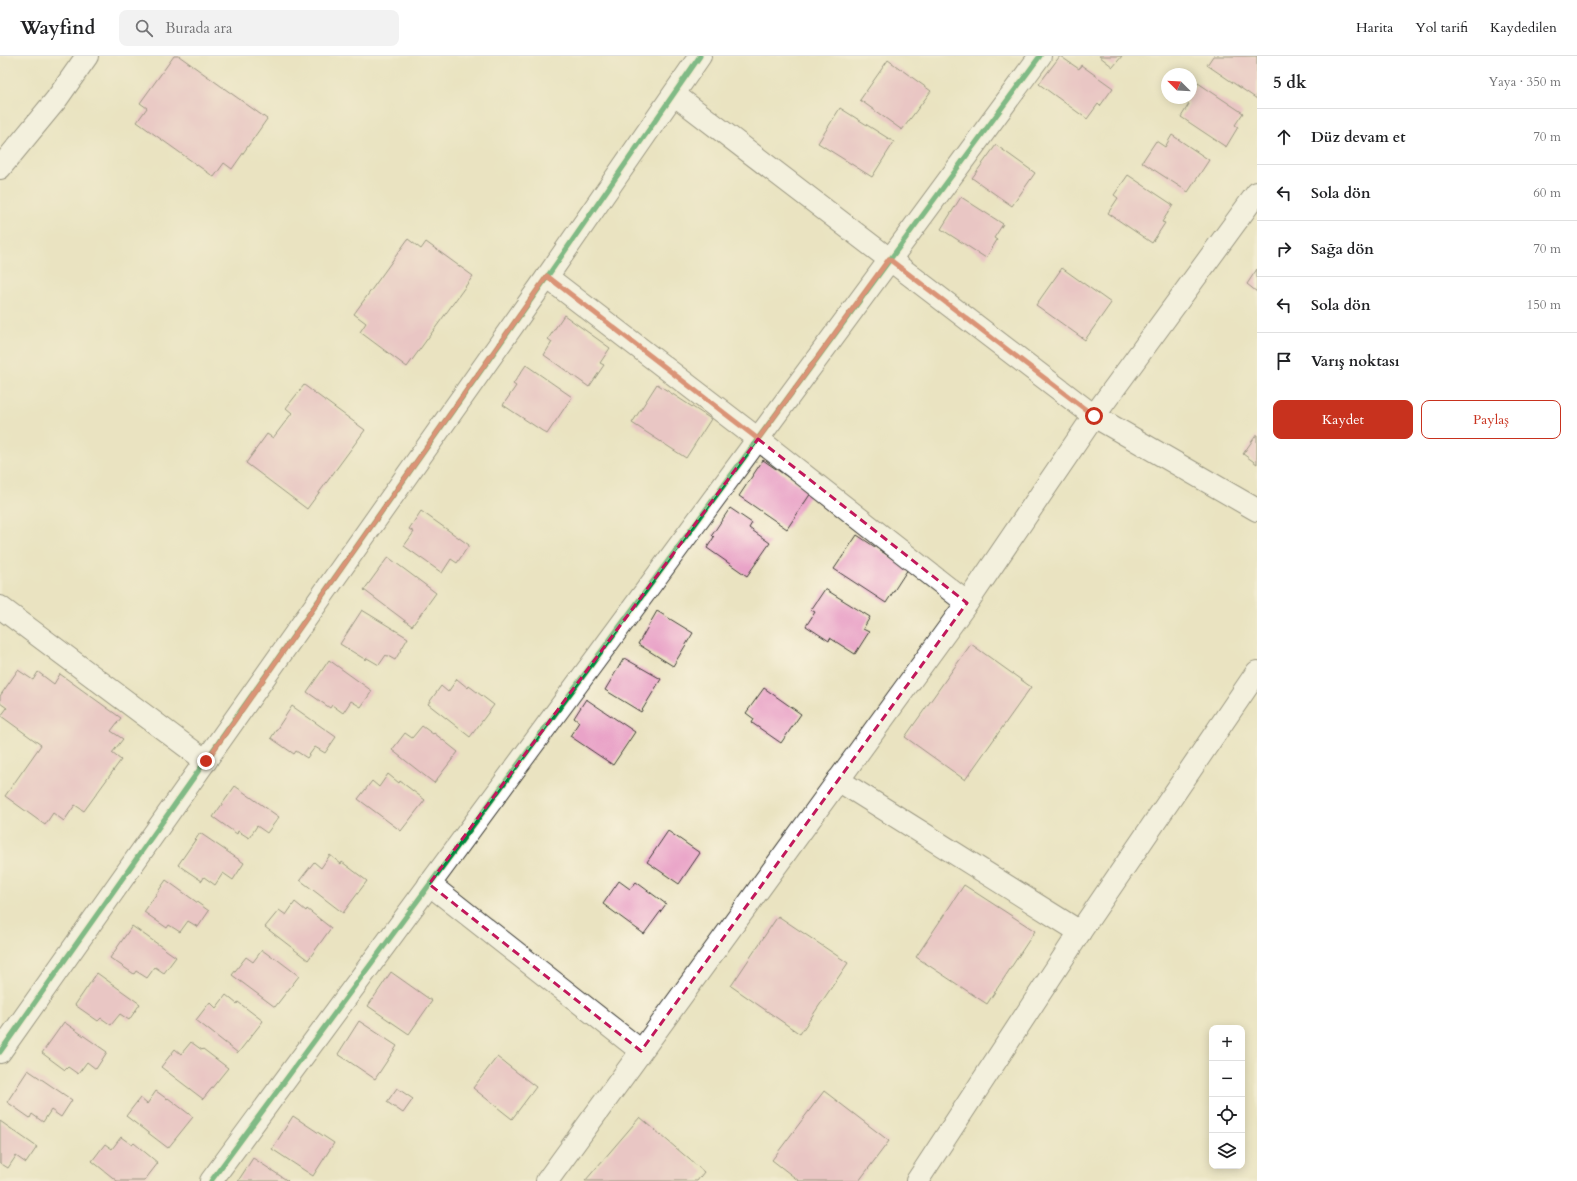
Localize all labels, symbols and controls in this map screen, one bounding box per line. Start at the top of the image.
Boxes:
search box [119,10,399,46]
text: Wayfind [20,15,95,41]
icon: search [133,17,155,39]
text: Burada ara [165,18,233,38]
text: Harita [1356,18,1393,37]
text: Yol tarifi [1415,18,1468,37]
text: Kaydedilen [1490,18,1557,37]
north arrow [1161,68,1197,104]
text: 5 dk [1273,71,1307,94]
text: Yaya · 350 m [1488,73,1561,91]
icon: ahead [1273,126,1295,148]
text: Düz devam et [1311,127,1406,147]
text: 70 m [1533,128,1561,146]
icon: left [1273,182,1295,204]
text: Sola dön [1311,183,1371,203]
text: 60 m [1533,184,1561,202]
icon: right [1273,238,1295,260]
text: Sağa dön [1311,239,1374,259]
text: 70 m [1533,240,1561,258]
icon: left [1273,294,1295,316]
text: Sola dön [1311,295,1371,315]
text: 150 m [1527,296,1561,314]
icon: arrive [1273,350,1295,372]
text: Varış noktası [1311,351,1400,371]
button: Kaydet [1273,400,1413,439]
button: Paylaş [1421,400,1561,439]
route start [1085,407,1103,425]
route end [197,752,215,770]
map controls [1209,1025,1245,1169]
button: + [1209,1025,1245,1061]
button: − [1209,1061,1245,1097]
button: locate [1209,1097,1245,1133]
button: layers [1209,1133,1245,1169]

